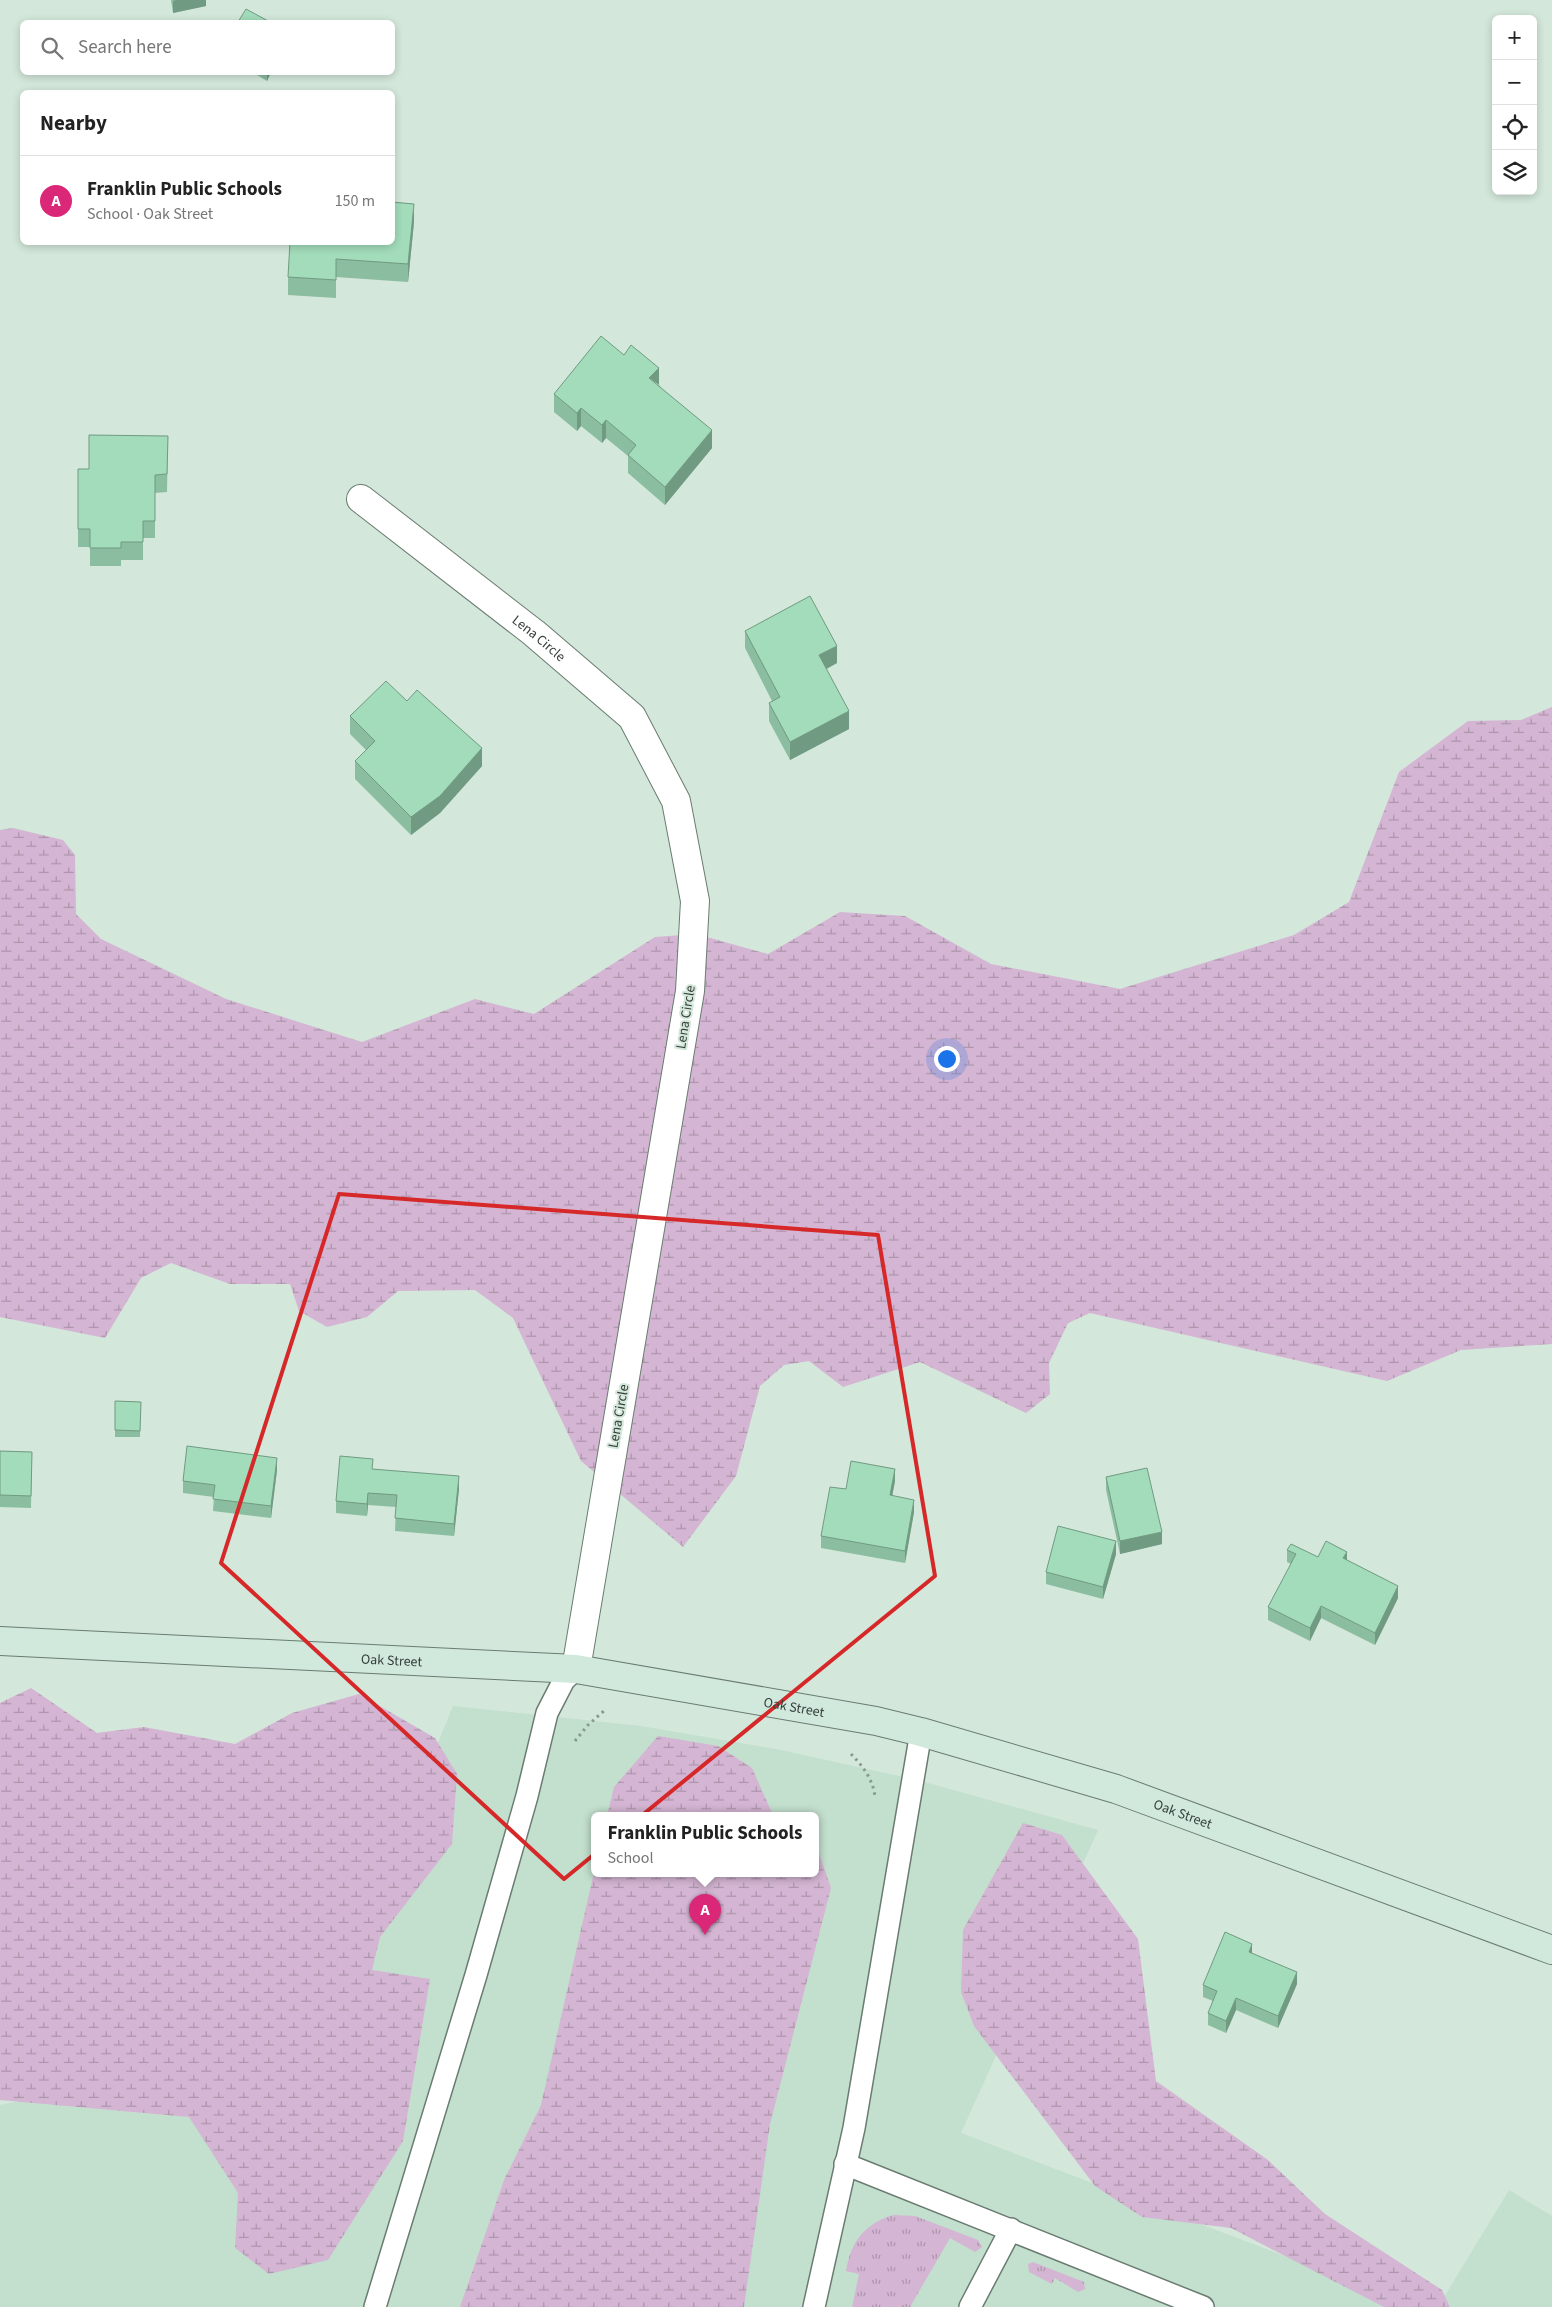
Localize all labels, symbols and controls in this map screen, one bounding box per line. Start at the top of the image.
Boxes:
map controls [1492,15,1537,195]
button: + [1492,15,1537,60]
search box [20,20,395,75]
icon: search [38,34,66,62]
text: Search here [78,34,172,61]
button: − [1492,60,1537,105]
button: locate [1492,105,1537,150]
text: Nearby [40,108,107,138]
button: layers [1492,150,1537,195]
text: Franklin Public Schools [87,176,282,203]
text: A [51,190,61,212]
text: 150 m [335,190,375,212]
text: School · Oak Street [87,203,213,225]
street label: Lena Circle [508,611,570,667]
street label: Lena Circle [671,984,701,1050]
your location [934,1046,960,1072]
street label: Lena Circle [604,1383,634,1450]
street label: Oak Street [360,1650,423,1673]
street label: Oak Street [762,1693,826,1723]
street label: Oak Street [1150,1795,1215,1835]
popup [591,1812,819,1877]
text: Franklin Public Schools [608,1820,802,1847]
text: School [608,1847,654,1869]
pin: A [689,1894,721,1935]

